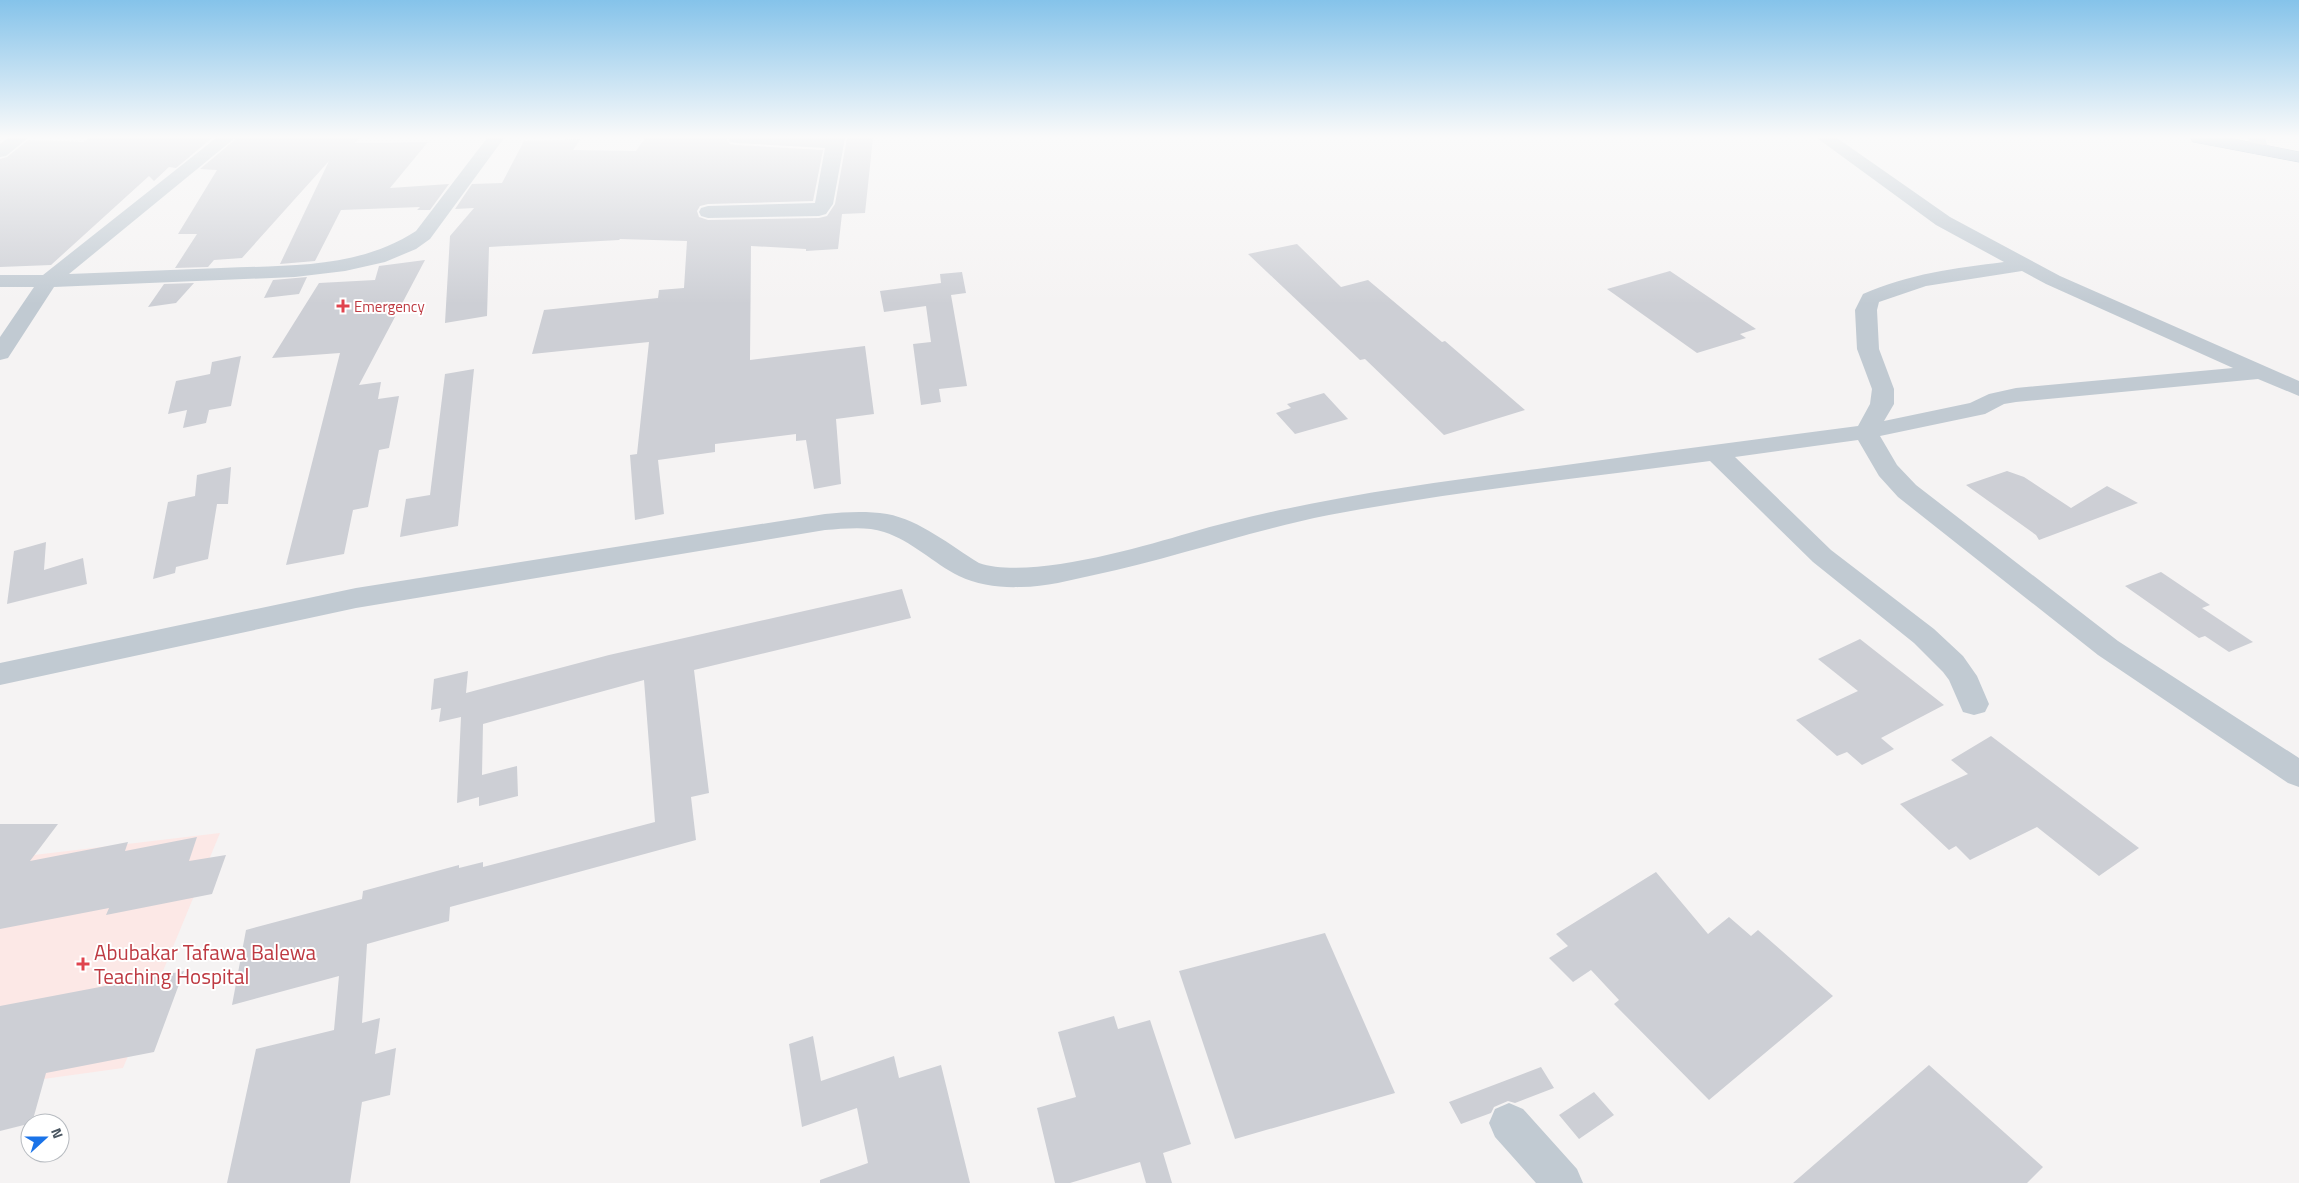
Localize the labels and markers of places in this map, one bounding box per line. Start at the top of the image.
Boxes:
place label: Emergency [354,295,425,318]
marker: Emergency [336,299,350,313]
place label: Abubakar Tafawa Balewa Teaching Hospital [94,936,317,992]
marker: Abubakar Tafawa Balewa Teaching Hospital [76,957,90,971]

